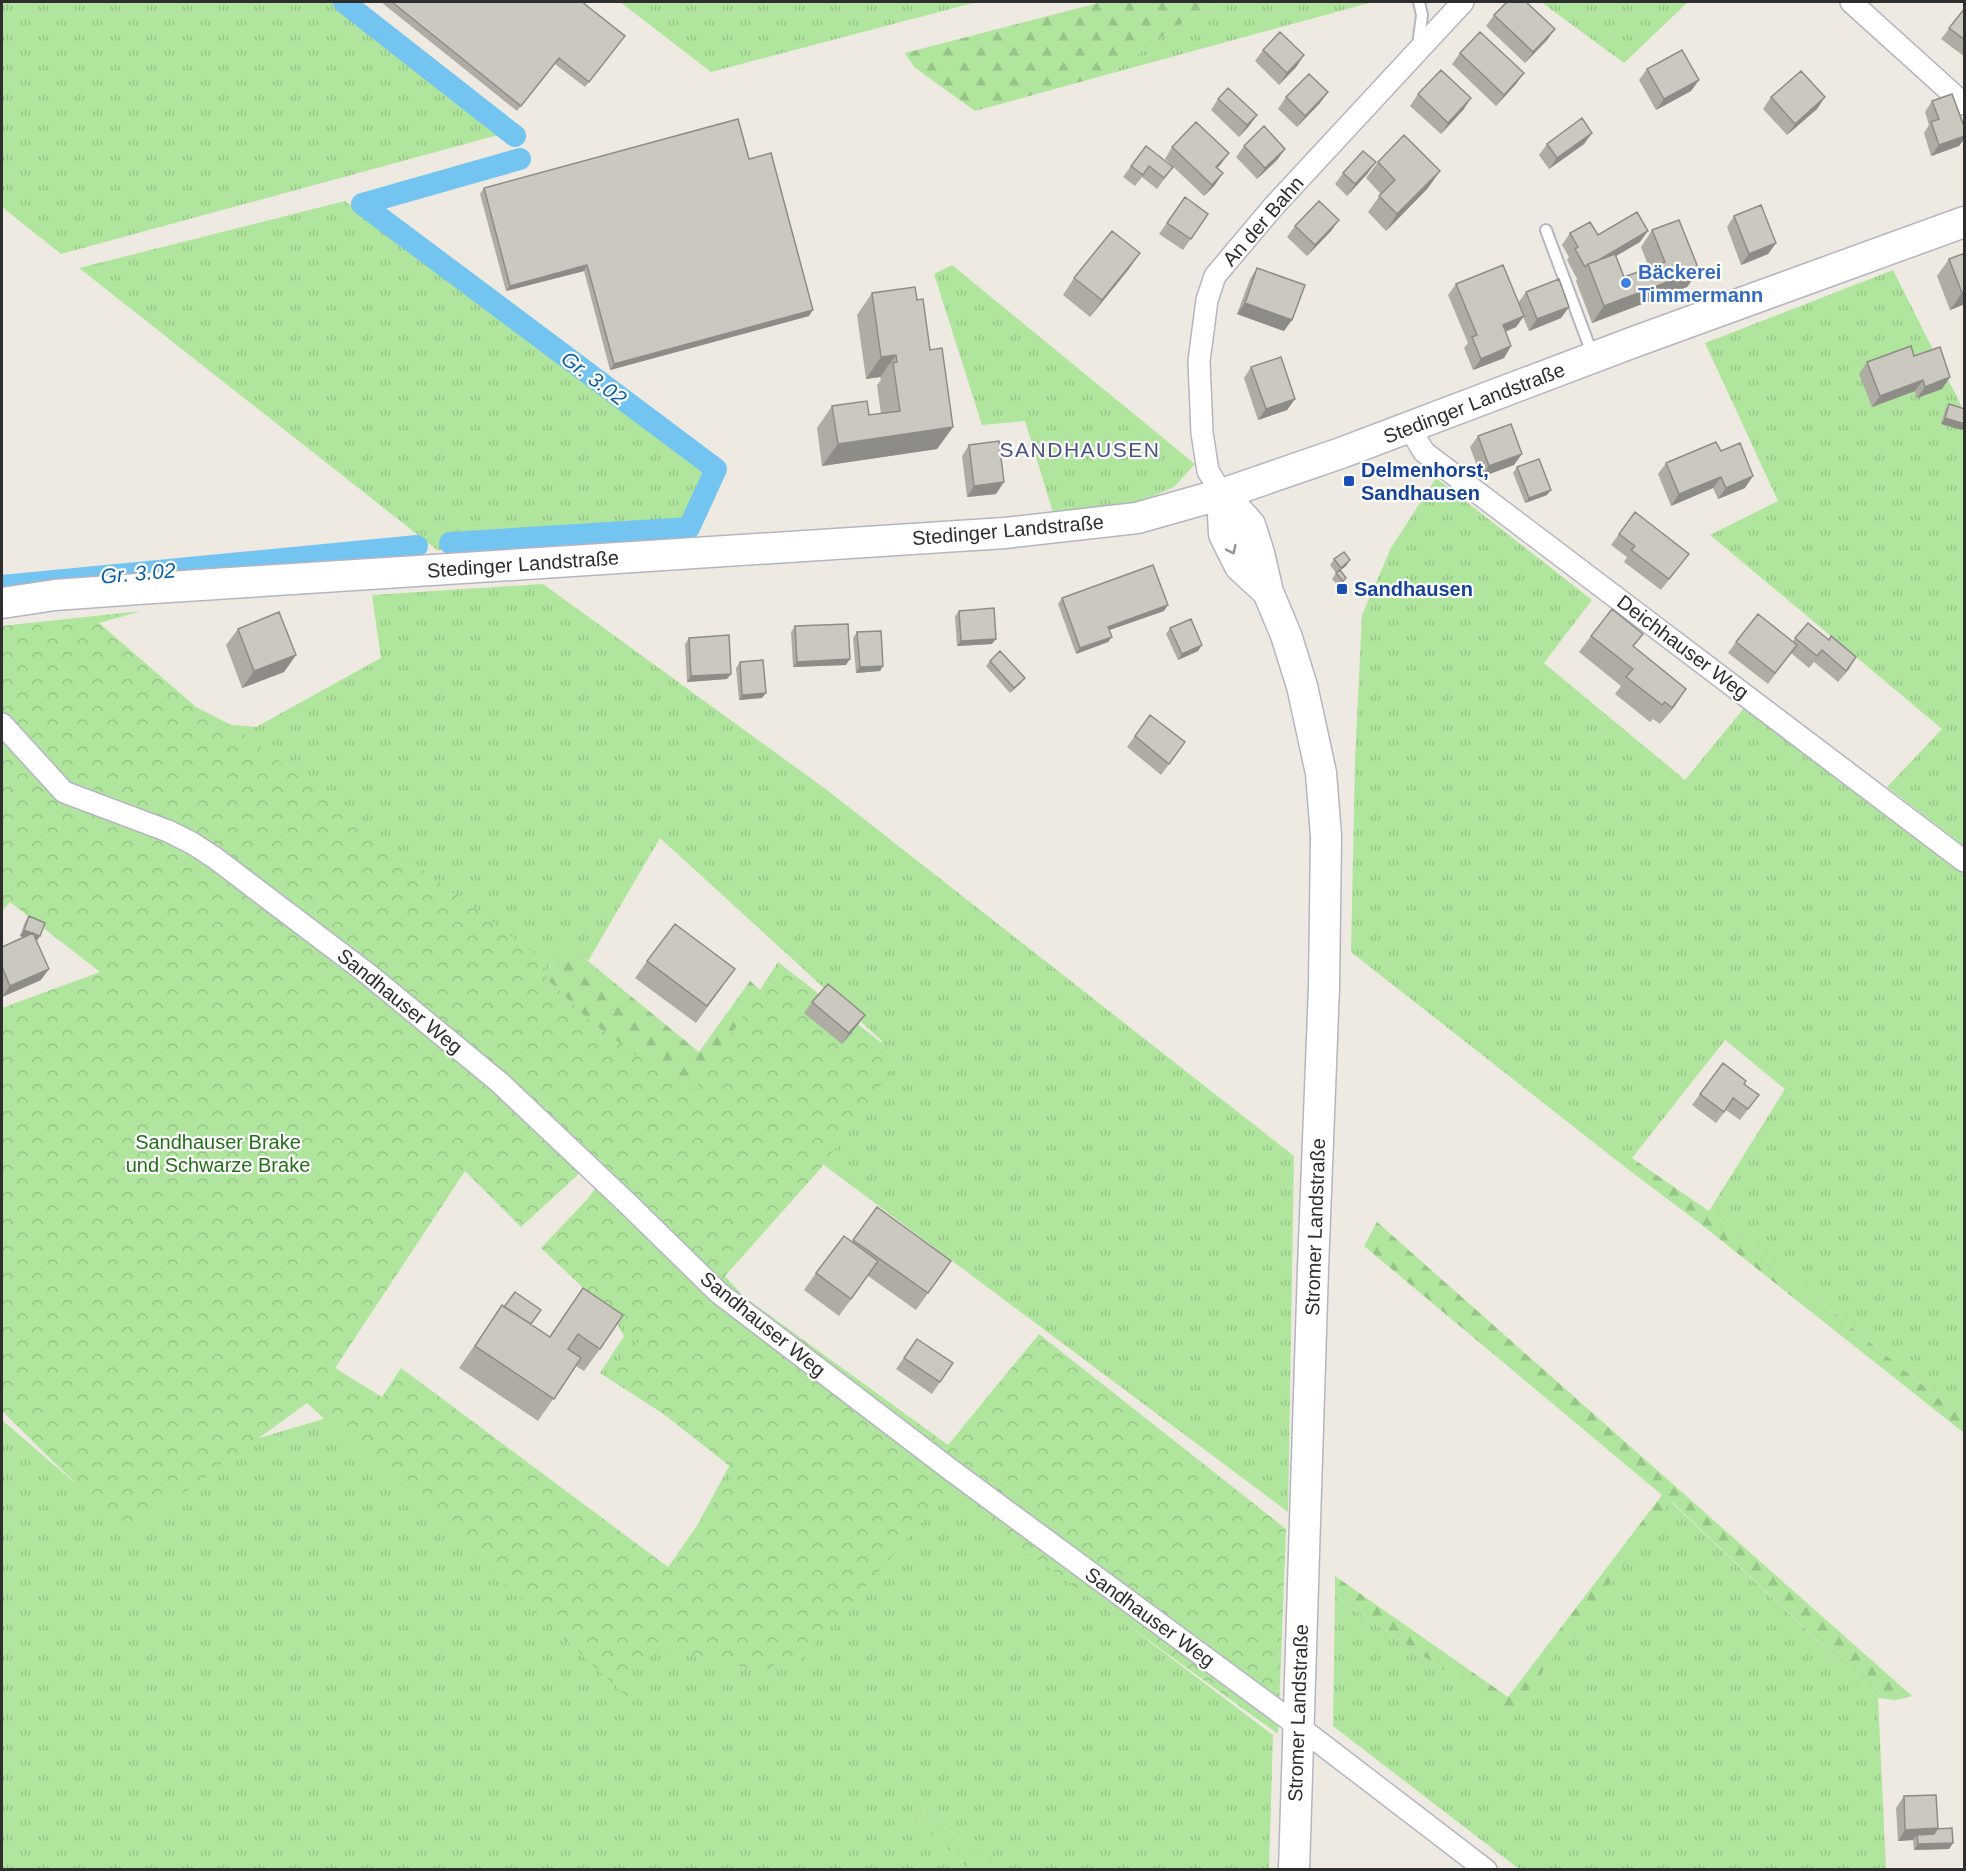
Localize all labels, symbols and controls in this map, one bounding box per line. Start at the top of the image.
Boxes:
street label: An der Bahn [1218,172,1308,270]
place label: Bäckerei Timmermann [1638,261,1763,306]
marker: Bäckerei Timmermann [1619,276,1633,290]
water label: Gr. 3.02 [557,346,631,410]
street label: Stedinger Landstraße [1380,358,1568,448]
district label: SANDHAUSEN [1000,438,1160,461]
place label: Delmenhorst, Sandhausen [1361,459,1489,504]
marker: Delmenhorst, Sandhausen [1342,474,1356,488]
street label: Stedinger Landstraße [911,511,1105,549]
one-way arrow [1224,543,1236,554]
street label: Stedinger Landstraße [426,546,620,582]
water label: Gr. 3.02 [100,558,177,588]
place label: Sandhausen [1354,578,1473,600]
marker: Sandhausen [1335,582,1349,596]
street label: Deichhauser Weg [1613,590,1753,704]
street label: Sandhauser Weg [333,944,467,1058]
park label: Sandhauser Brake und Schwarze Brake [126,1131,310,1176]
street label: Stromer Landstraße [1301,1138,1329,1316]
street label: Sandhauser Weg [696,1267,830,1381]
street label: Sandhauser Weg [1081,1563,1219,1671]
street label: Stromer Landstraße [1284,1624,1312,1802]

